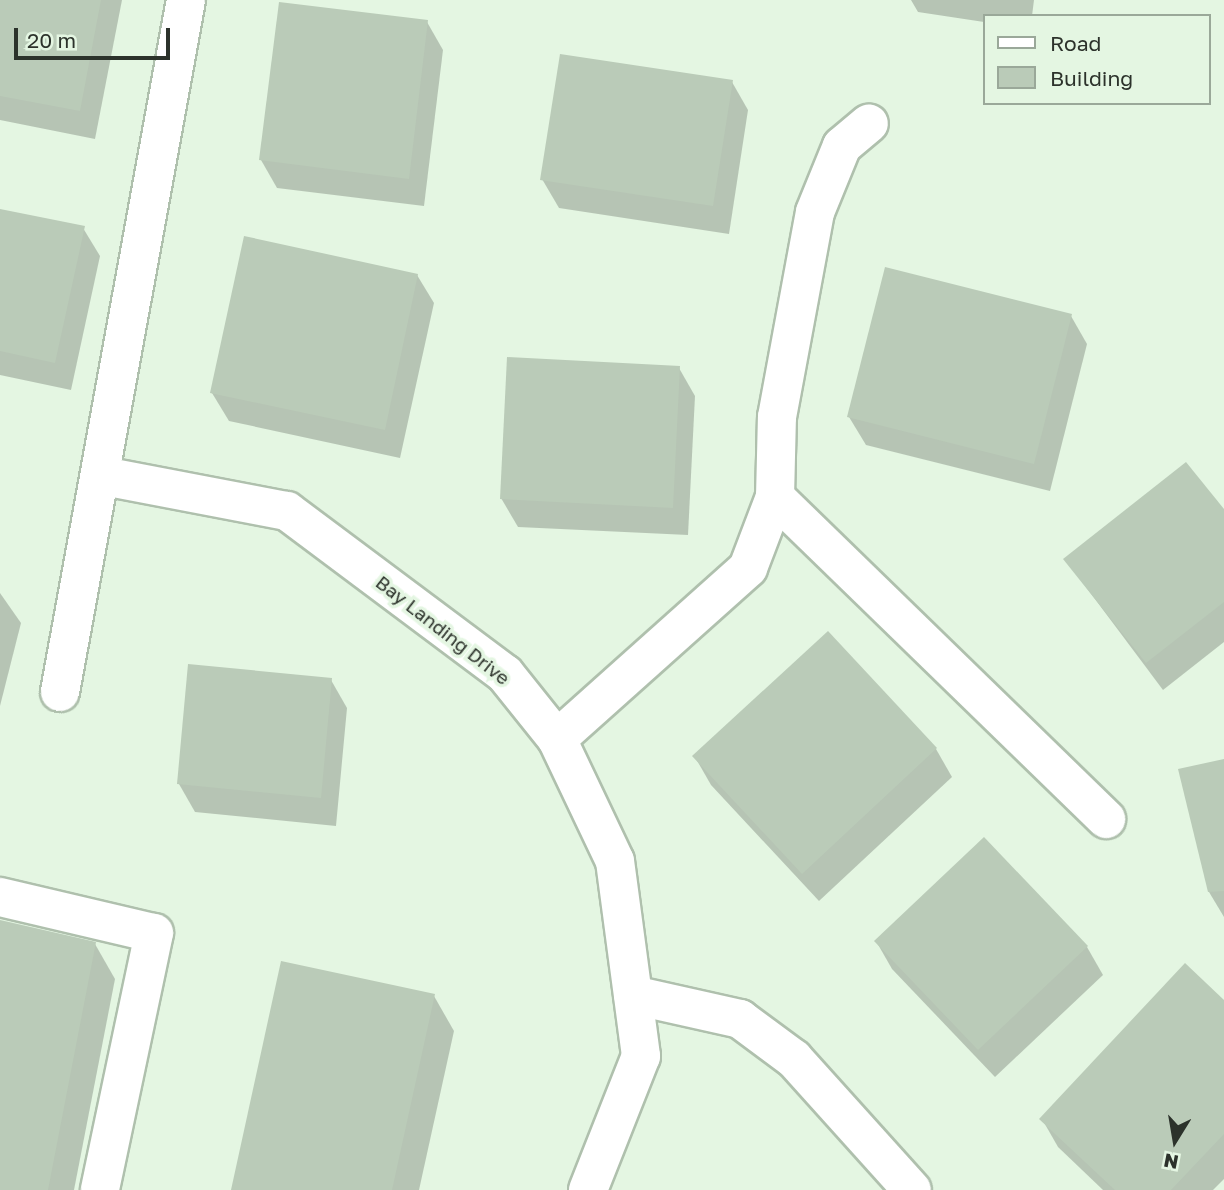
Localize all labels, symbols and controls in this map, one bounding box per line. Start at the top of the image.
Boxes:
scale bar [18,14,173,58]
legend [982,14,1210,105]
text: 20 m [27,27,76,53]
text: Road [1050,30,1101,56]
text: Building [1050,65,1133,91]
street label: Bay Landing Drive [371,571,515,689]
north arrow [1140,1106,1210,1176]
text: N [1162,1149,1180,1175]

